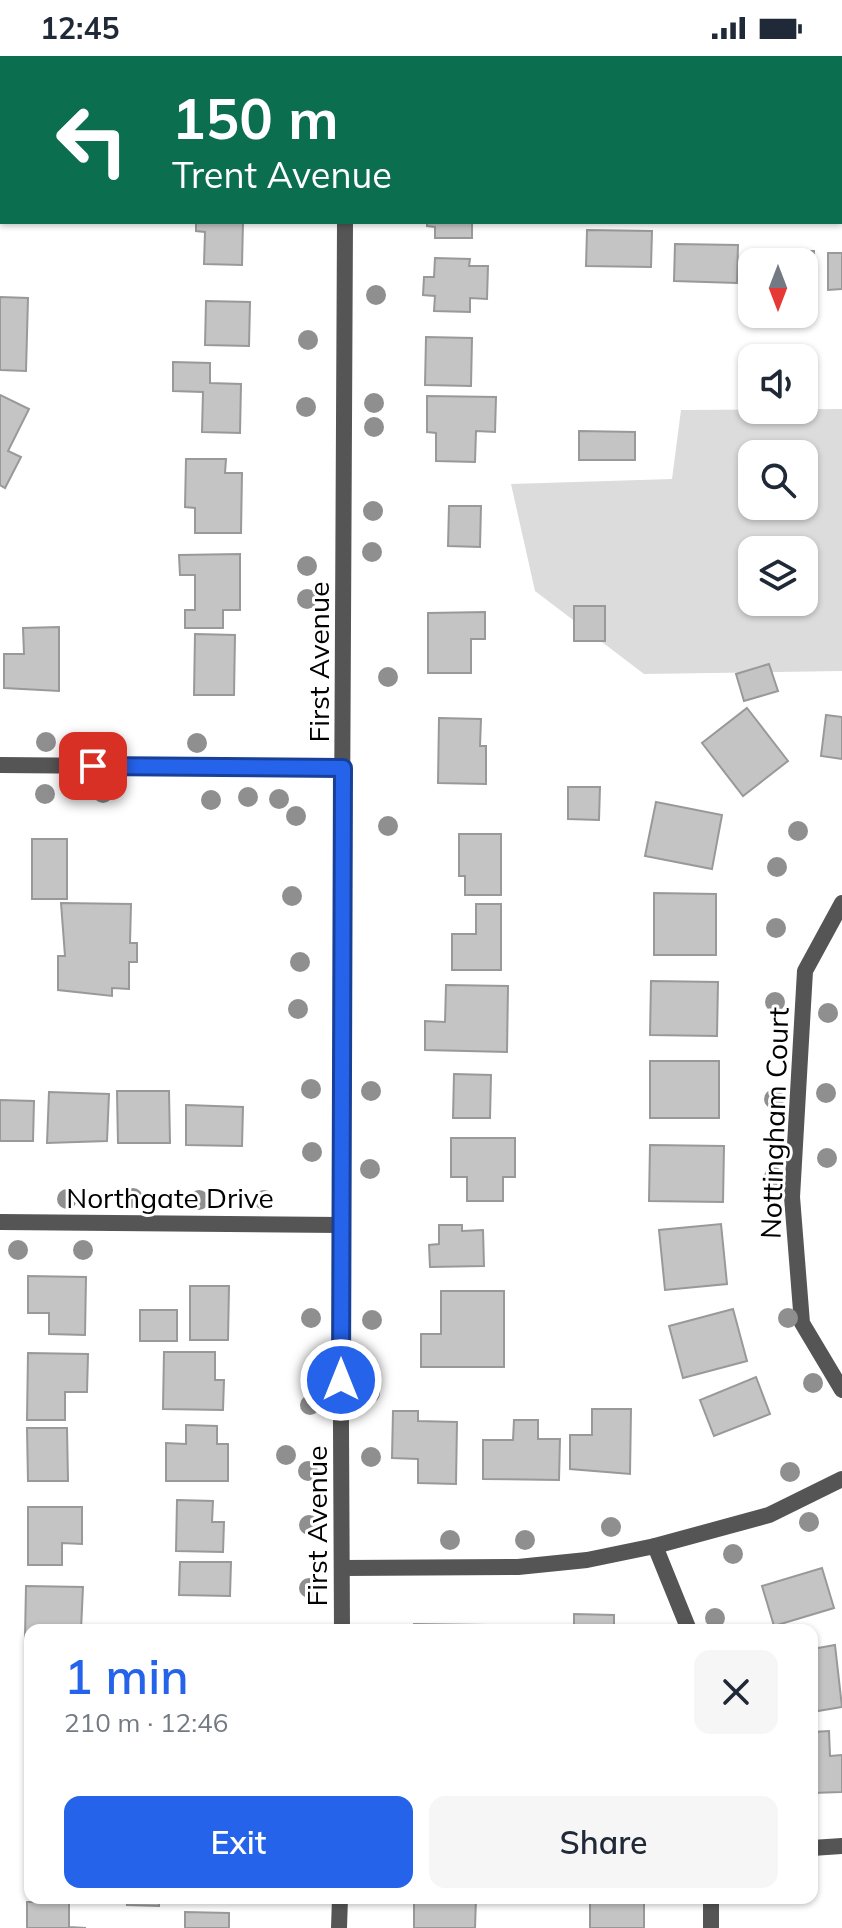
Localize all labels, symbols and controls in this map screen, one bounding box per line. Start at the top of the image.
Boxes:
text: 12:45 [40,9,119,47]
text: 150 m [172,83,339,153]
icon: left [40,88,144,192]
text: Trent Avenue [172,152,392,197]
north arrow [738,248,818,328]
map controls [738,248,818,616]
button: sound [738,344,818,424]
button: search [738,440,818,520]
button: layers [738,536,818,616]
street label: First Avenue [301,582,336,742]
pin [59,732,127,800]
icon: arrive [71,744,115,788]
street label: Nottingham Court [752,1006,796,1240]
street label: Northgate Drive [66,1180,274,1215]
position arrow [299,1338,383,1422]
street label: First Avenue [299,1446,334,1606]
text: 1 min [64,1646,189,1706]
button: close [694,1650,778,1734]
text: 210 m · 12:46 [64,1706,228,1739]
button: Exit [64,1796,413,1888]
button: Share [429,1796,778,1888]

